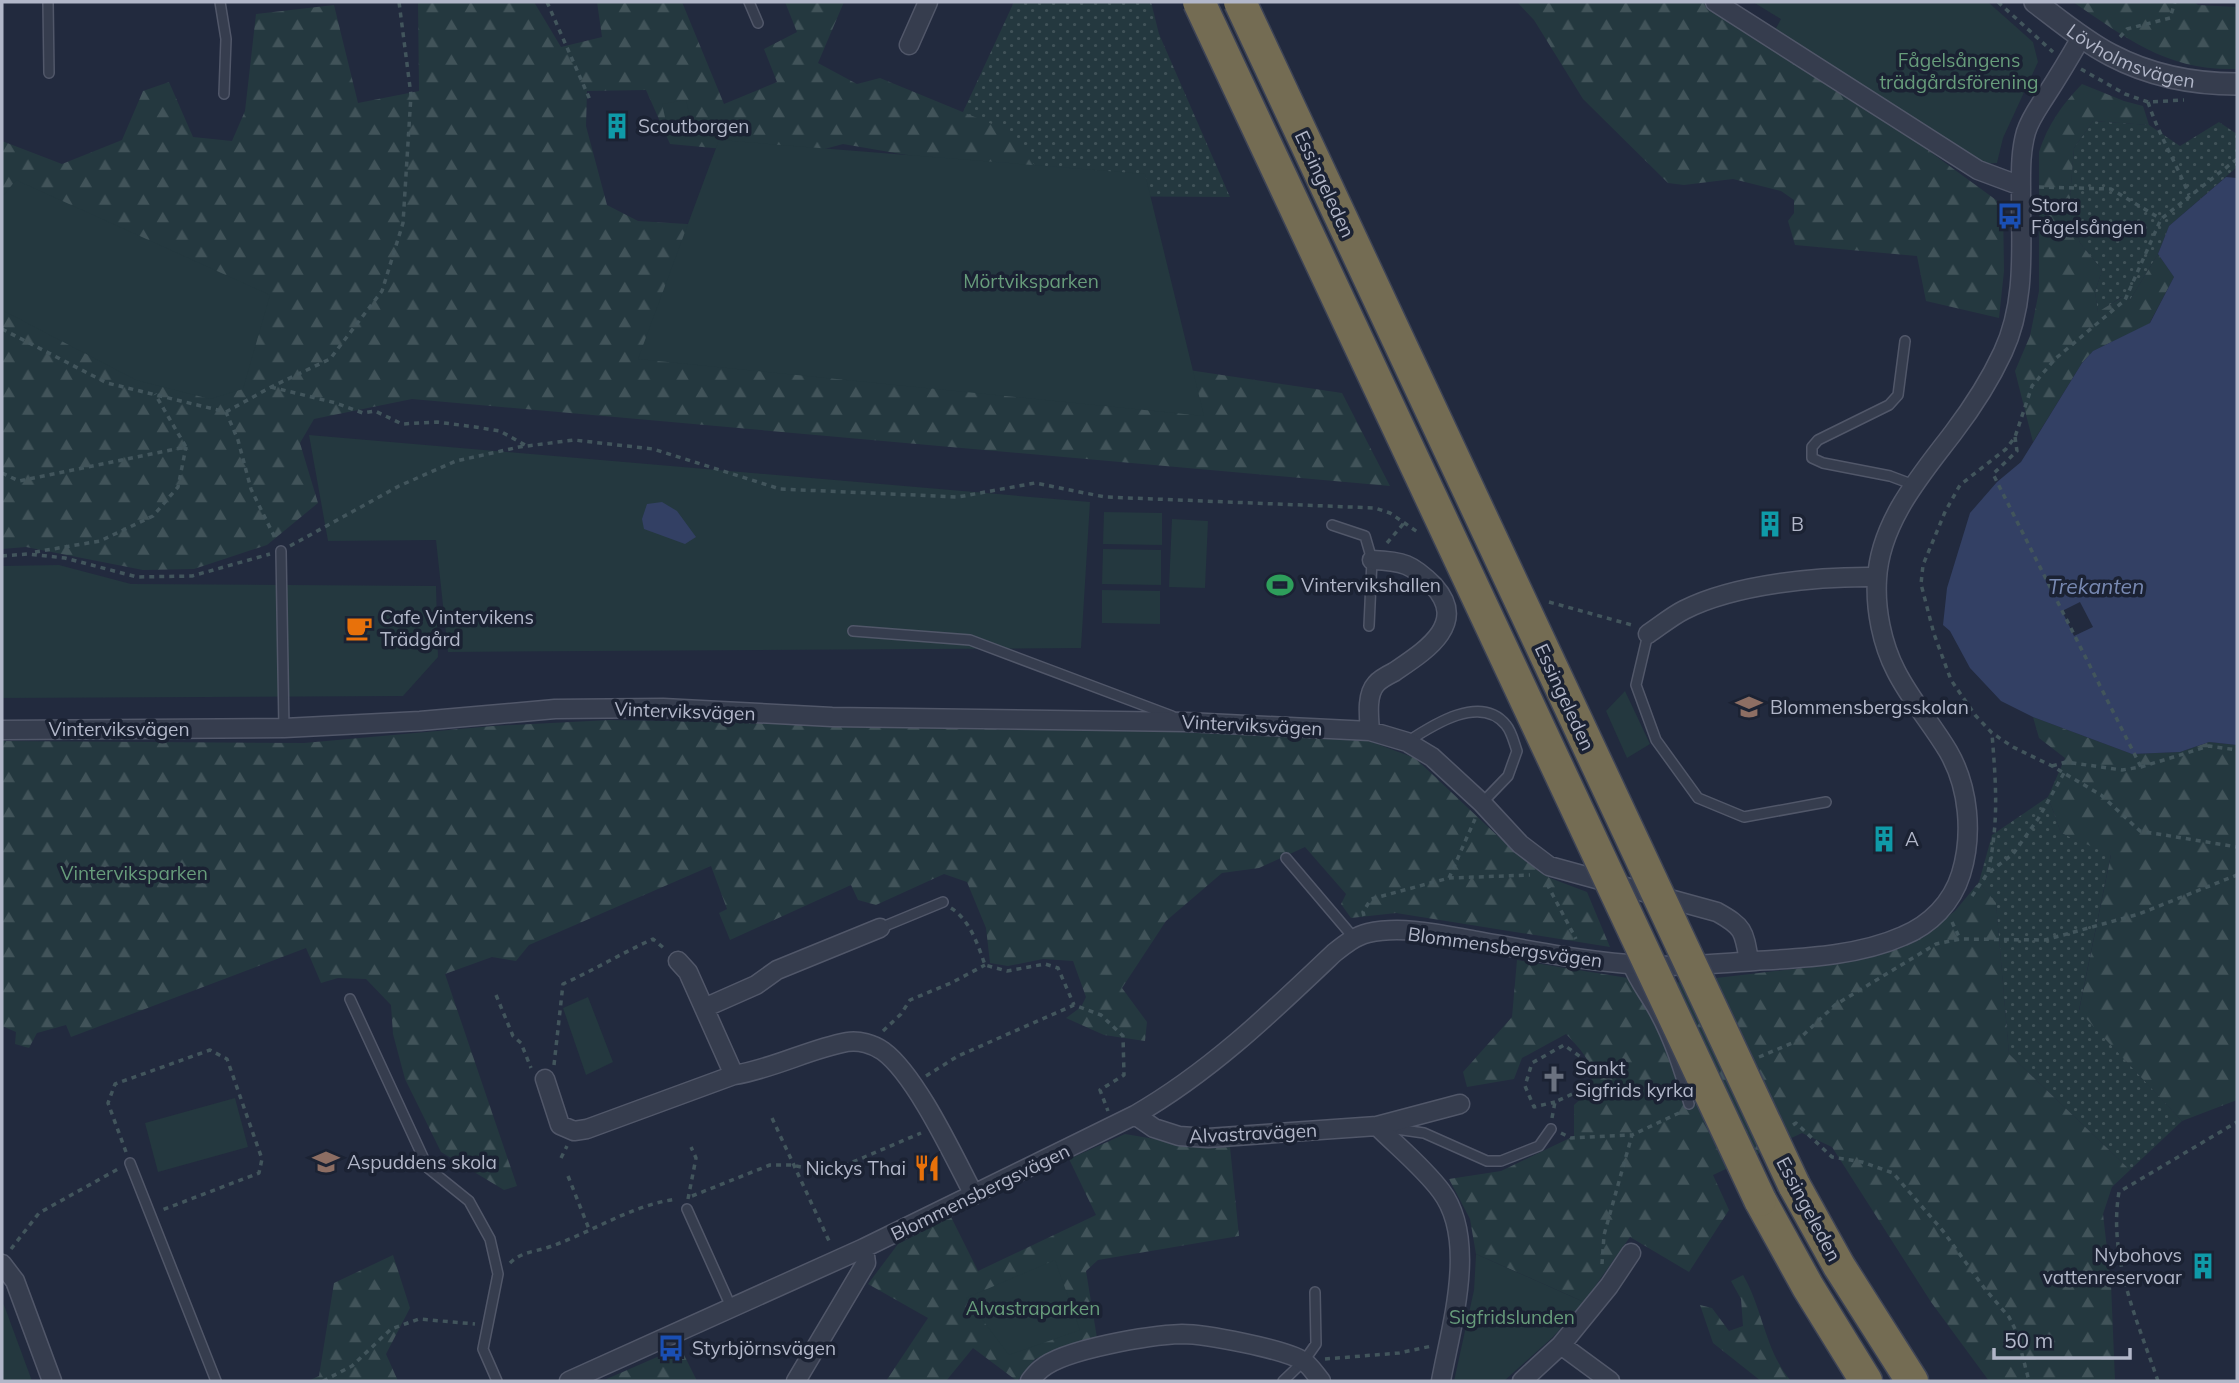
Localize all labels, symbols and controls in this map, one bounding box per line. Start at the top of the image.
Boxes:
street label: Lövholmsvägen [2062,18,2197,93]
park label: Fågelsångens trädgårdsförening [1879,48,2039,94]
building icon: Scoutborgen [602,111,632,141]
place label: Scoutborgen [638,114,749,138]
street label: Essingeleden [1290,127,1360,241]
place label: Stora Fågelsången [2031,193,2144,239]
bus stop icon: Stora Fågelsången [1995,201,2025,231]
park label: Mörtviksparken [963,269,1099,293]
building icon: B [1755,509,1785,539]
place label: B [1791,512,1804,536]
sports icon: Vintervikshallen [1265,570,1295,600]
place label: Vintervikshallen [1301,573,1441,597]
water label: Trekanten [2048,573,2144,599]
place label: Cafe Vintervikens Trädgård [380,605,534,651]
cafe icon: Cafe Vintervikens Trädgård [344,613,374,643]
street label: Essingeleden [1530,640,1600,754]
school or university icon: Blommensbergsskolan [1734,692,1764,722]
place label: Blommensbergsskolan [1770,695,1969,719]
street label: Vinterviksvägen [614,697,756,725]
street label: Vinterviksvägen [1181,709,1323,741]
street label: Vinterviksvägen [48,717,190,741]
building icon: A [1869,824,1899,854]
place label: A [1905,827,1919,851]
park label: Vinterviksparken [60,861,208,885]
street label: Blommensbergsvägen [1406,921,1604,973]
place label: Sankt Sigfrids kyrka [1575,1056,1694,1102]
church icon: Sankt Sigfrids kyrka [1539,1064,1569,1094]
street label: Alvastravägen [1188,1118,1318,1148]
street label: Blommensbergsvägen [887,1138,1073,1246]
school or university icon: Aspuddens skola [311,1147,341,1177]
place label: Aspuddens skola [347,1150,497,1174]
restaurant icon: Nickys Thai [912,1153,942,1183]
street label: Essingeleden [1771,1153,1847,1265]
place label: Nickys Thai [806,1156,906,1180]
place label: Nybohovs vattenreservoar [2043,1243,2182,1289]
building icon: Nybohovs vattenreservoar [2188,1251,2218,1281]
park label: Alvastraparken [966,1296,1100,1320]
park label: Sigfridslunden [1449,1305,1575,1329]
scale bar [1994,1316,2130,1360]
text: 50 m [2004,1327,2053,1353]
bus stop icon: Styrbjörnsvägen [656,1333,686,1363]
place label: Styrbjörnsvägen [692,1336,836,1360]

